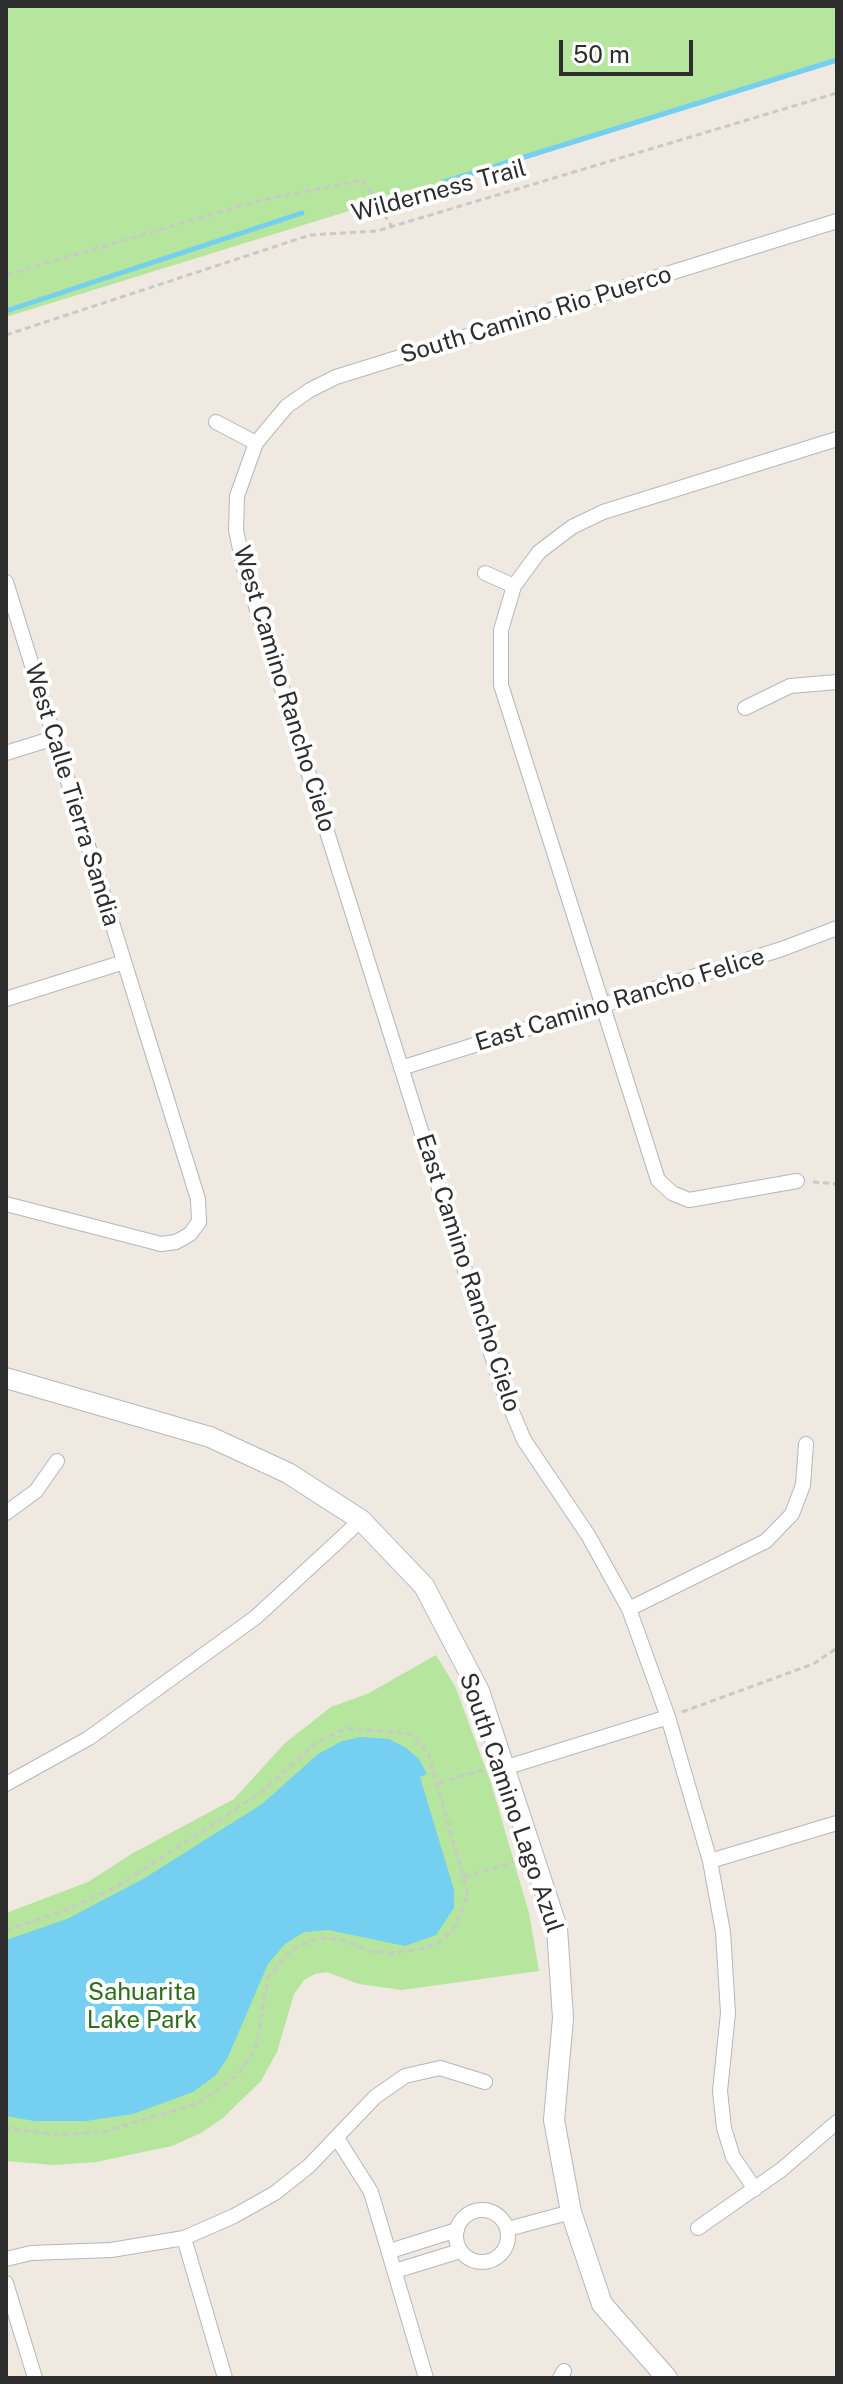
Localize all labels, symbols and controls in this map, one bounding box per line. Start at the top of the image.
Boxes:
scale bar [563,24,697,74]
text: 50 m [573,40,630,68]
street label: Wilderness Trail [349,154,529,228]
street label: South Camino Rio Puerco [397,260,675,370]
street label: West Camino Rancho Cielo [227,542,341,836]
street label: West Calle Tierra Sandia [18,660,126,930]
street label: East Camino Rancho Felice [472,942,768,1058]
street label: East Camino Rancho Cielo [409,1131,527,1415]
street label: South Camino Lago Azul [453,1669,569,1937]
park label: Sahuarita Lake Park [87,1979,197,2035]

